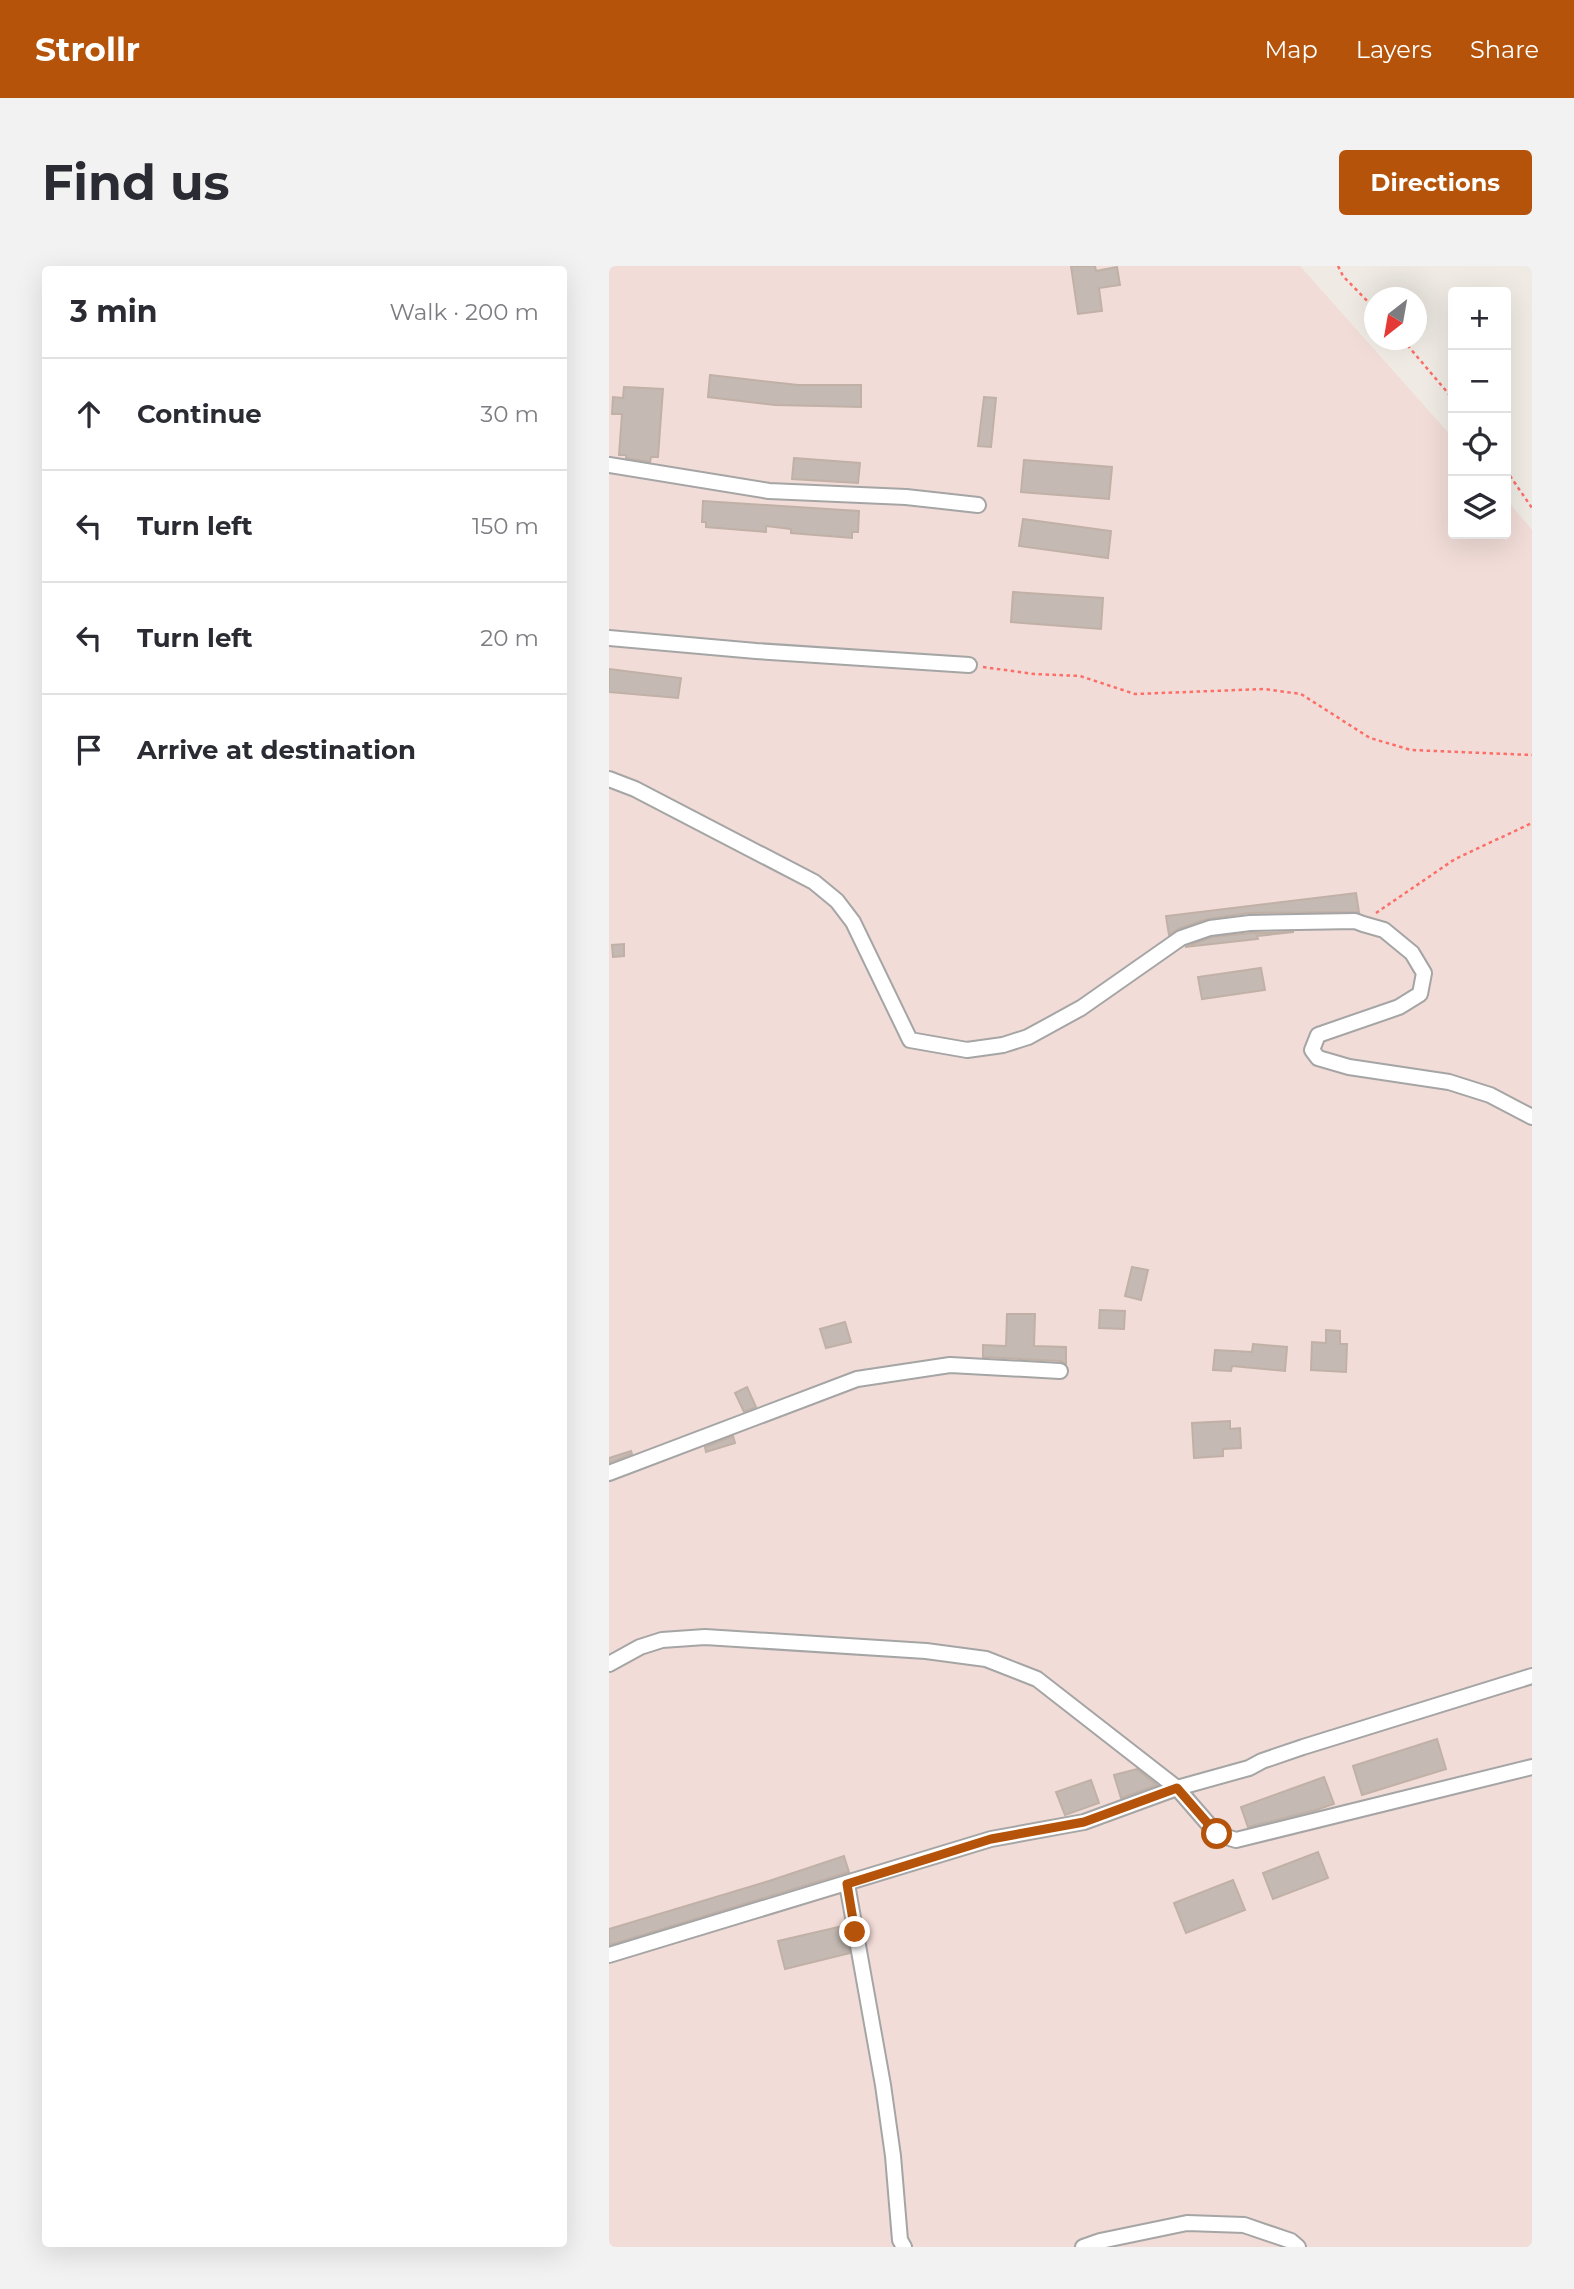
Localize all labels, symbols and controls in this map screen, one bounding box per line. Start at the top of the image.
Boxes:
text: Strollr [35,29,140,69]
text: Map [1264,35,1318,64]
text: Layers [1356,35,1432,64]
text: Share [1470,35,1539,64]
button: Directions [1339,150,1532,215]
text: Find us [42,153,230,212]
north arrow [1364,287,1427,350]
map controls [1448,287,1511,539]
button: + [1448,287,1511,350]
text: 3 min [70,293,157,330]
text: Walk · 200 m [389,298,539,326]
button: − [1448,350,1511,413]
icon: ahead [70,395,108,433]
text: Continue [137,398,262,430]
text: 30 m [480,400,539,428]
button: locate [1448,413,1511,476]
button: layers [1448,476,1511,539]
icon: left [70,507,108,545]
text: Turn left [137,510,253,542]
text: 150 m [472,512,539,540]
icon: left [70,619,108,657]
text: Turn left [137,622,253,654]
text: 20 m [480,624,539,652]
icon: arrive [70,731,108,769]
text: Arrive at destination [137,734,416,766]
route start [1201,1818,1232,1849]
route end [839,1916,870,1947]

